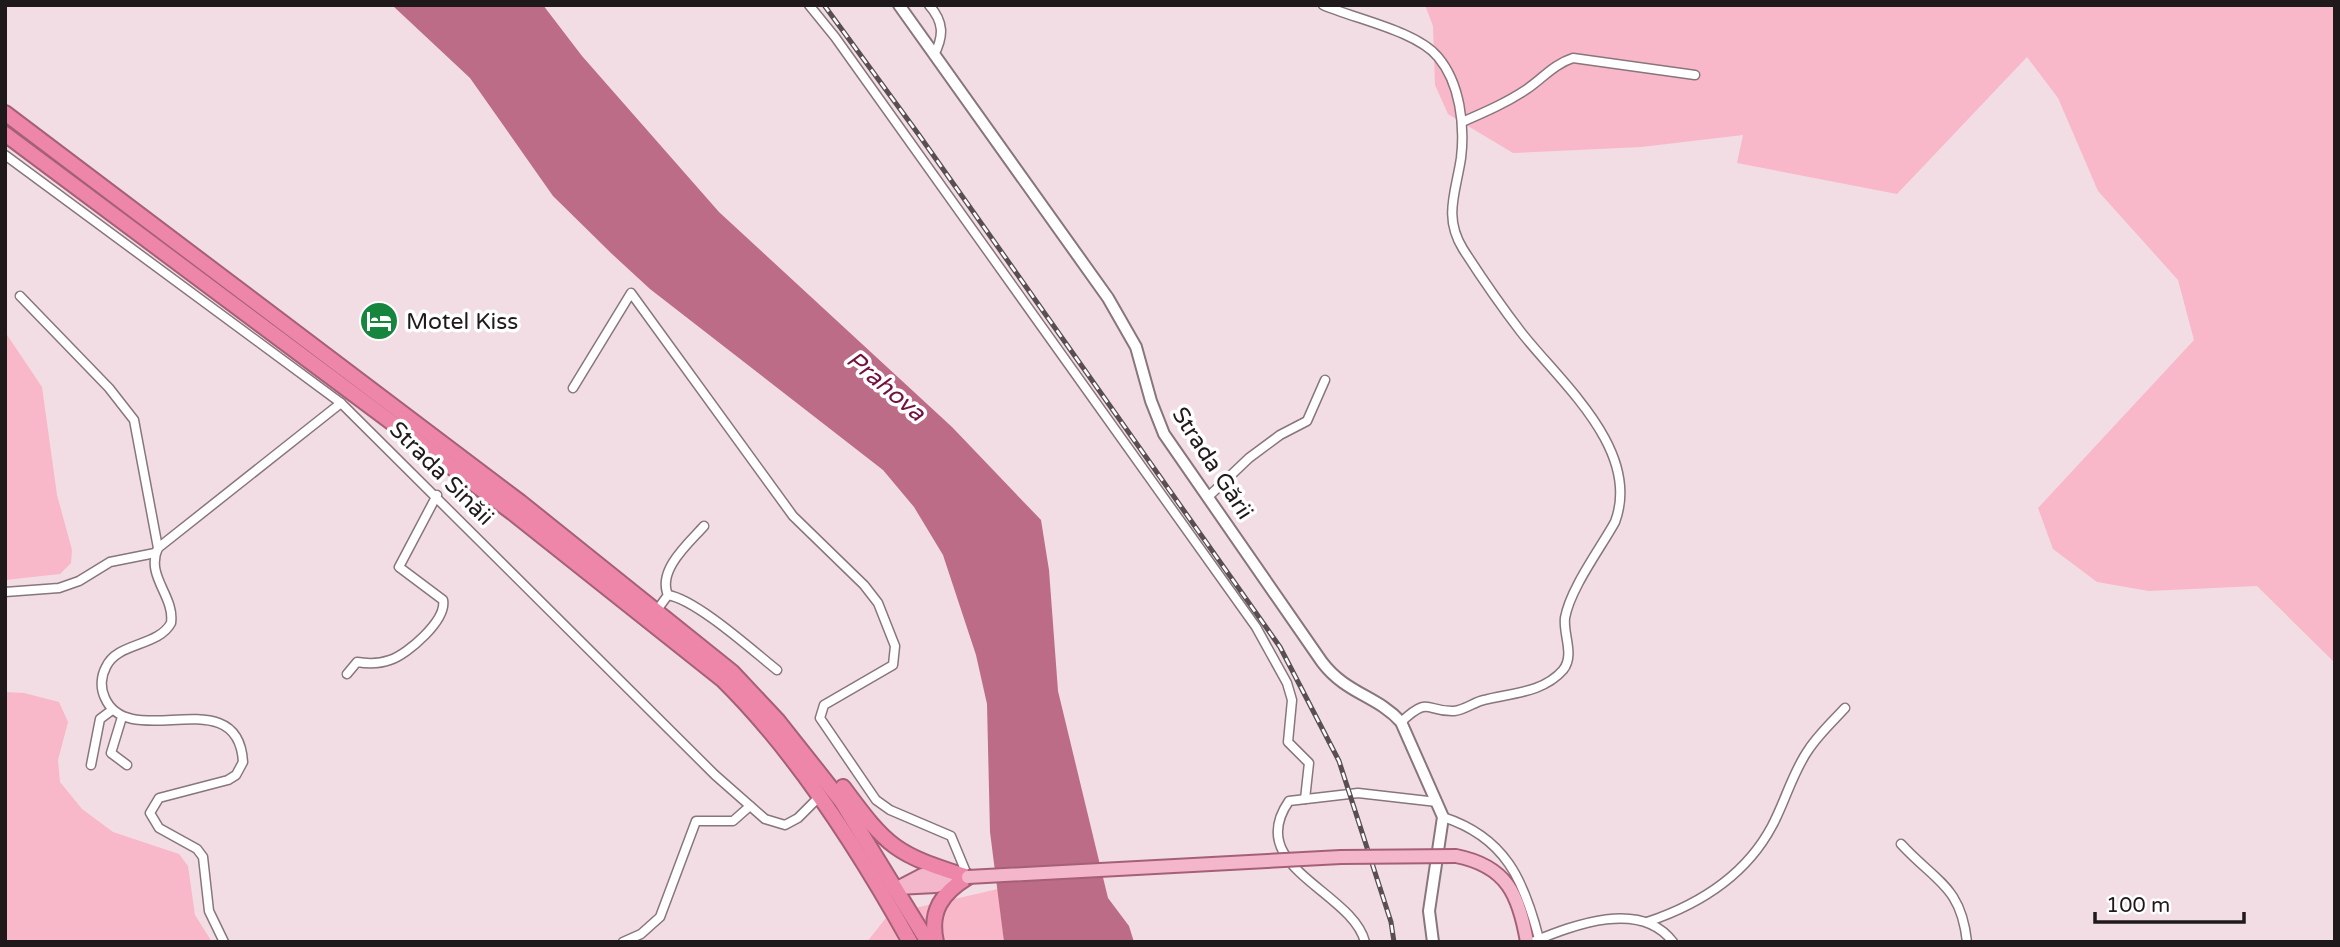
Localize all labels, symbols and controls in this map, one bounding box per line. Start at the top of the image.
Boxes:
hotel icon: Motel Kiss [358,300,400,342]
place label: Motel Kiss [406,308,518,336]
water label: Prahova [840,345,931,428]
street label: Strada Gării [1166,402,1259,525]
street label: Strada Sinăii [383,416,499,532]
scale bar [2095,880,2244,924]
text: 100 m [2106,893,2170,918]

